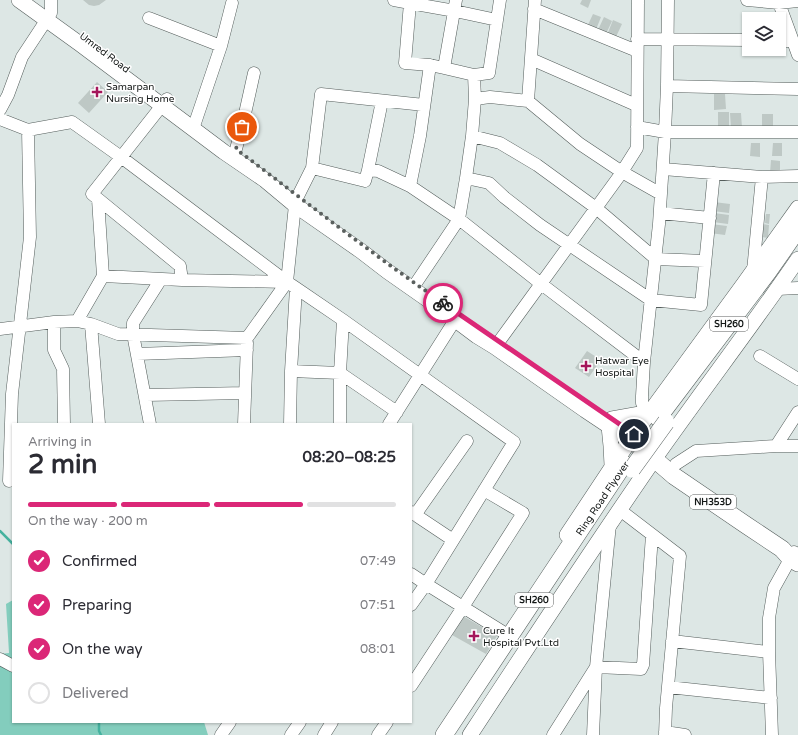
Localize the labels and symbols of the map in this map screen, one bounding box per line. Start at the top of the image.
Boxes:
street label: Umred Road [77,30,132,76]
place label: Samarpan Nursing Home [106,81,175,105]
marker: Samarpan Nursing Home [91,86,103,98]
pin [225,110,259,144]
courier [423,283,463,323]
road number: SH260 [710,317,748,331]
place label: Hatwar Eye Hospital [595,355,649,379]
marker: Hatwar Eye Hospital [580,360,592,372]
pin [617,417,651,451]
street label: Ring Road Flyover [574,459,632,538]
road number: NH353D [690,495,736,509]
road number: SH260 [515,593,553,607]
place label: Cure It Hospital Pvt.Ltd [483,625,559,649]
marker: Cure It Hospital Pvt.Ltd [468,630,480,642]

